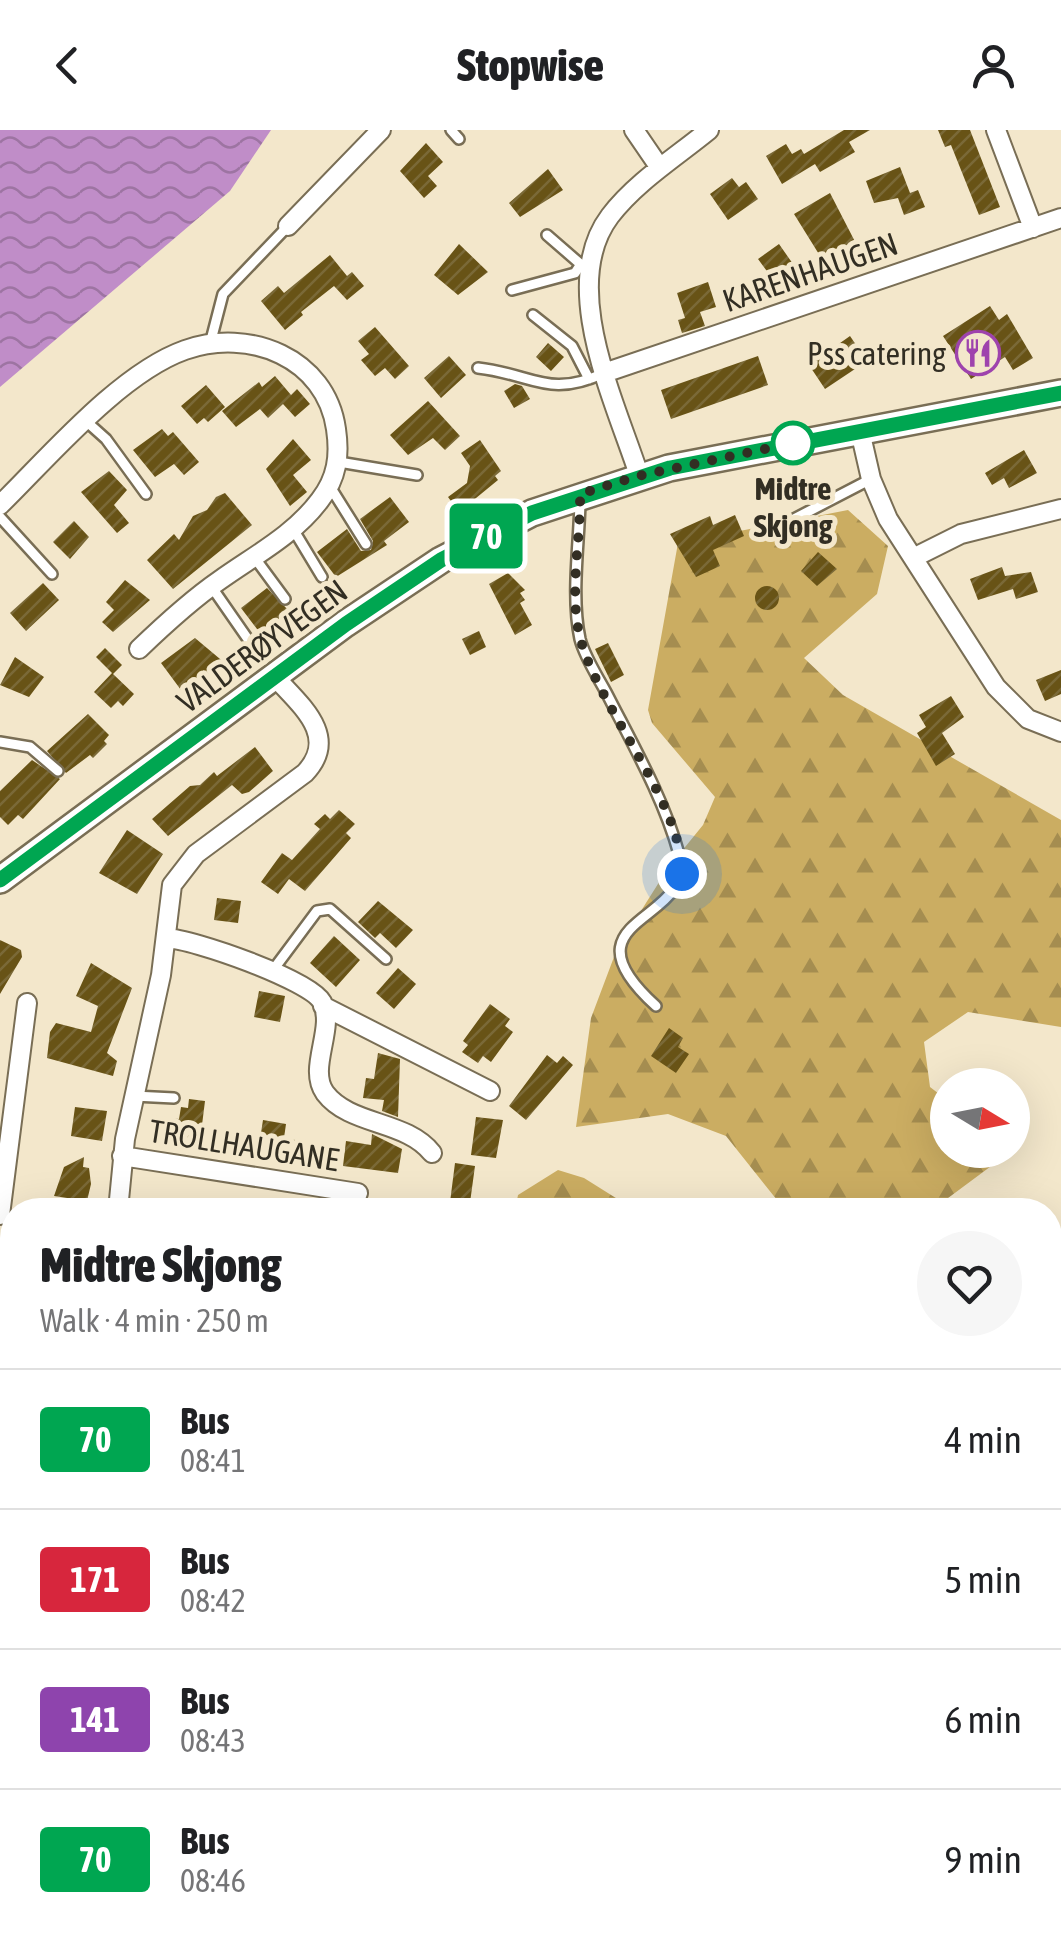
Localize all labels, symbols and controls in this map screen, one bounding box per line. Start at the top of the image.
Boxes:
icon: back [40,38,95,93]
icon: person [966,38,1021,93]
text: Stopwise [457,39,604,91]
street label: KARENHAUGEN [718,225,902,319]
restaurant icon: Pss catering [955,330,1001,376]
place label: Pss catering [807,335,946,372]
marker: Midtre Skjong [772,422,814,464]
place label: Midtre Skjong [753,470,833,544]
line badge: 70 [441,504,531,568]
text: 70 [470,516,502,556]
street label: VALDERØYVEGEN [170,572,354,720]
your location [657,849,707,899]
north arrow [930,1068,1030,1168]
map controls [930,1068,1030,1168]
street label: TROLLHAUGANE [147,1112,342,1178]
button: heart [917,1231,1022,1336]
text: Midtre Skjong [40,1237,281,1292]
text: Walk · 4 min · 250 m [40,1302,269,1339]
text: Bus [180,1399,230,1442]
text: 4 min [944,1418,1022,1461]
text: 70 [79,1419,111,1459]
text: 08:41 [180,1442,246,1479]
text: Bus [180,1539,230,1582]
text: 5 min [944,1558,1022,1601]
text: 171 [70,1559,120,1599]
text: 08:42 [180,1582,246,1619]
text: Bus [180,1679,230,1722]
text: 6 min [944,1698,1022,1741]
text: 141 [70,1699,120,1739]
text: 08:43 [180,1722,246,1759]
text: Bus [180,1819,230,1862]
text: 9 min [944,1838,1022,1881]
text: 70 [79,1839,111,1879]
text: 08:46 [180,1862,246,1899]

